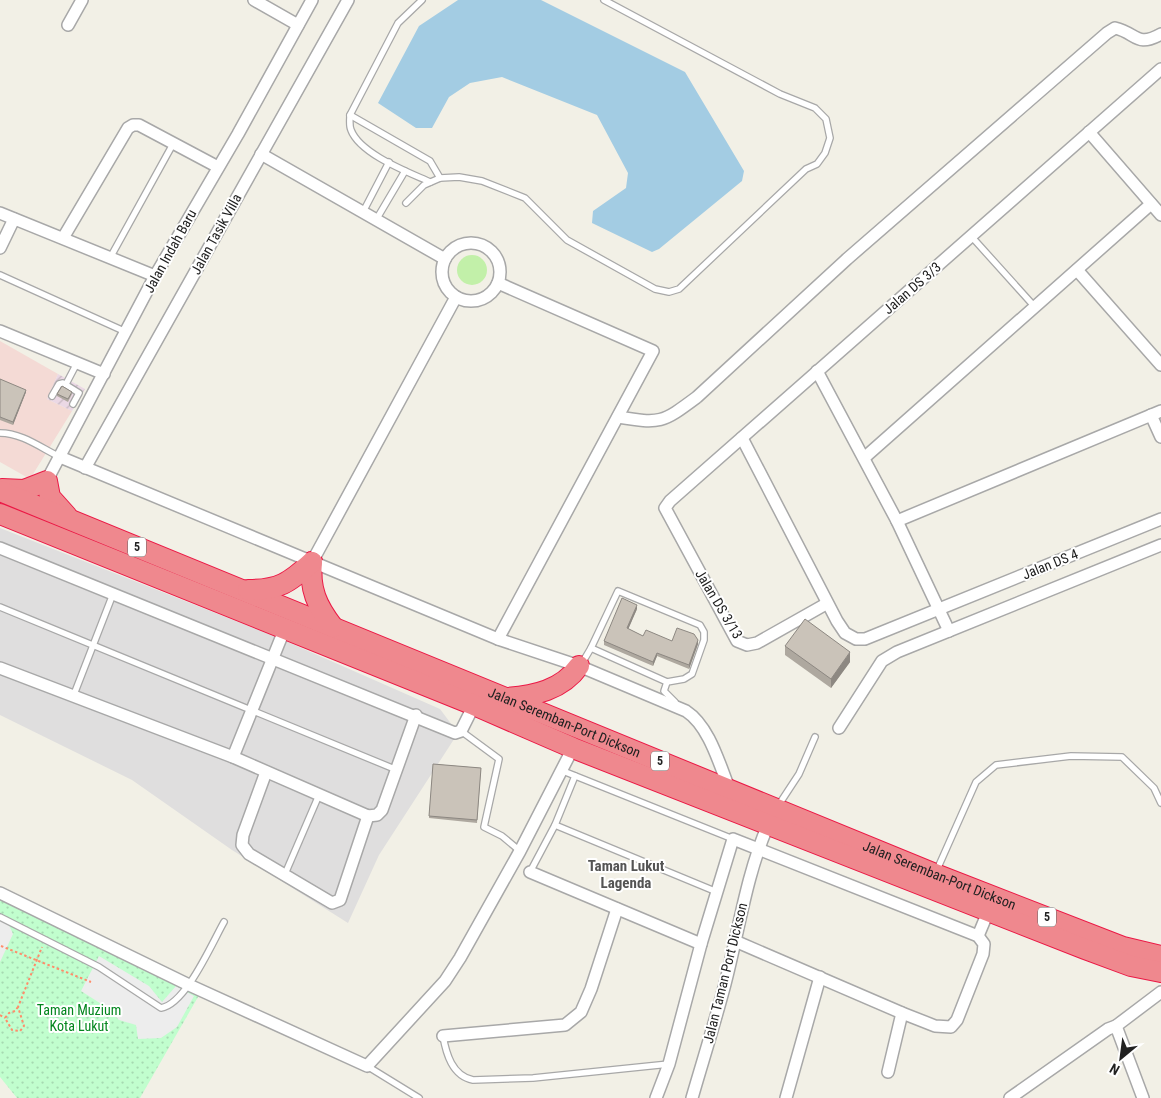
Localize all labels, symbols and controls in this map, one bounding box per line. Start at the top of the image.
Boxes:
street label: Jalan Tasik Villa [187,191,245,277]
street label: Jalan Indah Baru [141,207,199,295]
street label: Jalan DS 3/3 [880,259,944,317]
road number: 5 [128,538,146,556]
street label: Jalan DS 4 [1020,546,1080,582]
street label: Jalan DS 3/13 [692,567,746,641]
street label: Jalan Seremban-Port Dickson [486,684,643,761]
road number: 5 [651,751,669,770]
street label: Jalan Seremban-Port Dickson [861,837,1018,913]
district label: Taman Lukut Lagenda [588,857,665,892]
street label: Jalan Taman Port Dickson [700,901,750,1045]
road number: 5 [1038,908,1056,926]
park label: Taman Muzium Kota Lukut [37,1002,121,1034]
north arrow [1096,1033,1146,1083]
text: N [1107,1060,1122,1078]

